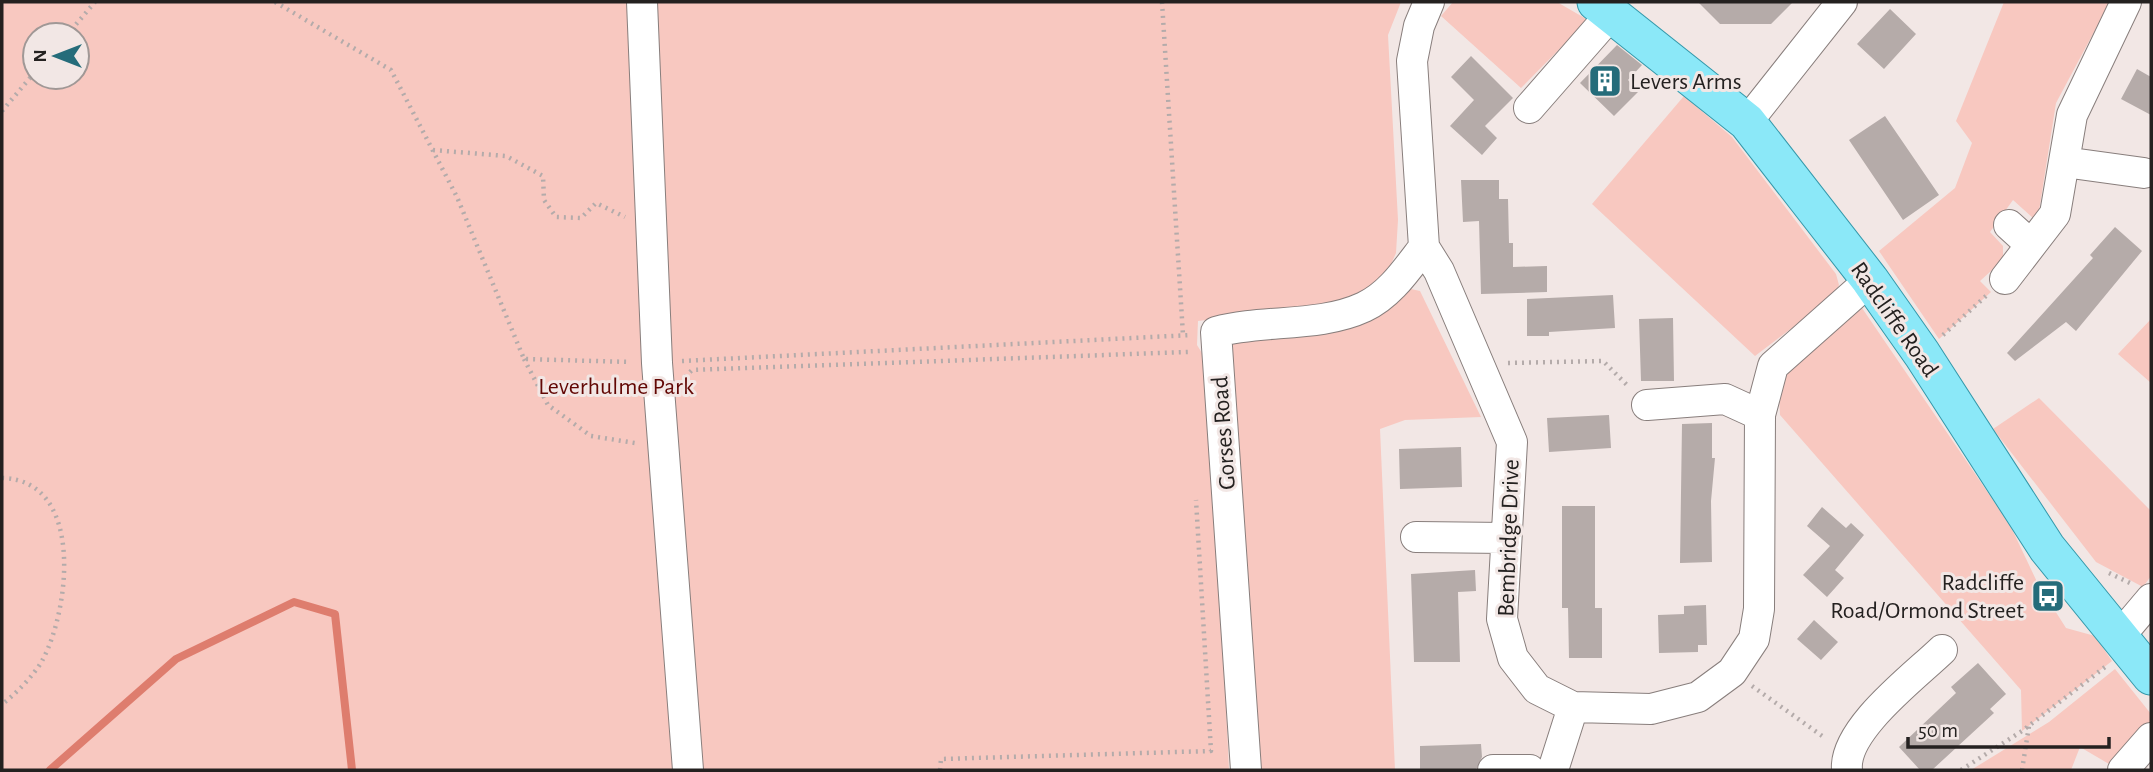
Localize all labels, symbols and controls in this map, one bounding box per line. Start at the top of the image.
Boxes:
north arrow [21,21,91,91]
text: N [31,49,50,63]
building icon: Levers Arms [1586,62,1624,100]
place label: Levers Arms [1630,70,1742,94]
street label: Radcliffe Road [1846,258,1942,381]
park label: Leverhulme Park [538,375,694,399]
street label: Gorses Road [1208,375,1240,491]
street label: Bembridge Drive [1494,459,1524,617]
place label: Radcliffe Road/Ormond Street [1830,571,2024,623]
bus stop icon: Radcliffe Road/Ormond Street [2029,577,2067,615]
scale bar [1908,706,2109,750]
text: 50 m [1918,720,1958,741]

